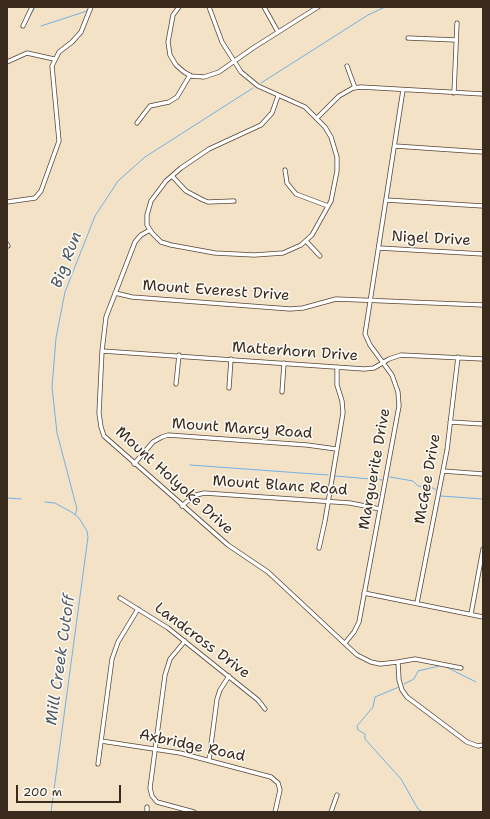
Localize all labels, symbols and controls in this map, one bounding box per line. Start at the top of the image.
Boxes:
street label: Nigel Drive [391,228,471,250]
water label: Big Run [47,229,87,291]
street label: Mount Everest Drive [142,277,290,305]
street label: Matterhorn Drive [231,339,359,365]
street label: Marguerite Drive [355,407,395,531]
street label: Mount Marcy Road [171,415,313,443]
street label: Mount Holyoke Drive [111,423,237,539]
street label: McGee Drive [411,432,445,526]
street label: Mount Blanc Road [212,472,348,500]
water label: Mill Creek Cutoff [42,594,80,726]
street label: Landcross Drive [151,599,253,683]
street label: Axbridge Road [137,726,247,766]
scale bar [18,777,123,803]
text: 200 m [23,784,62,800]

